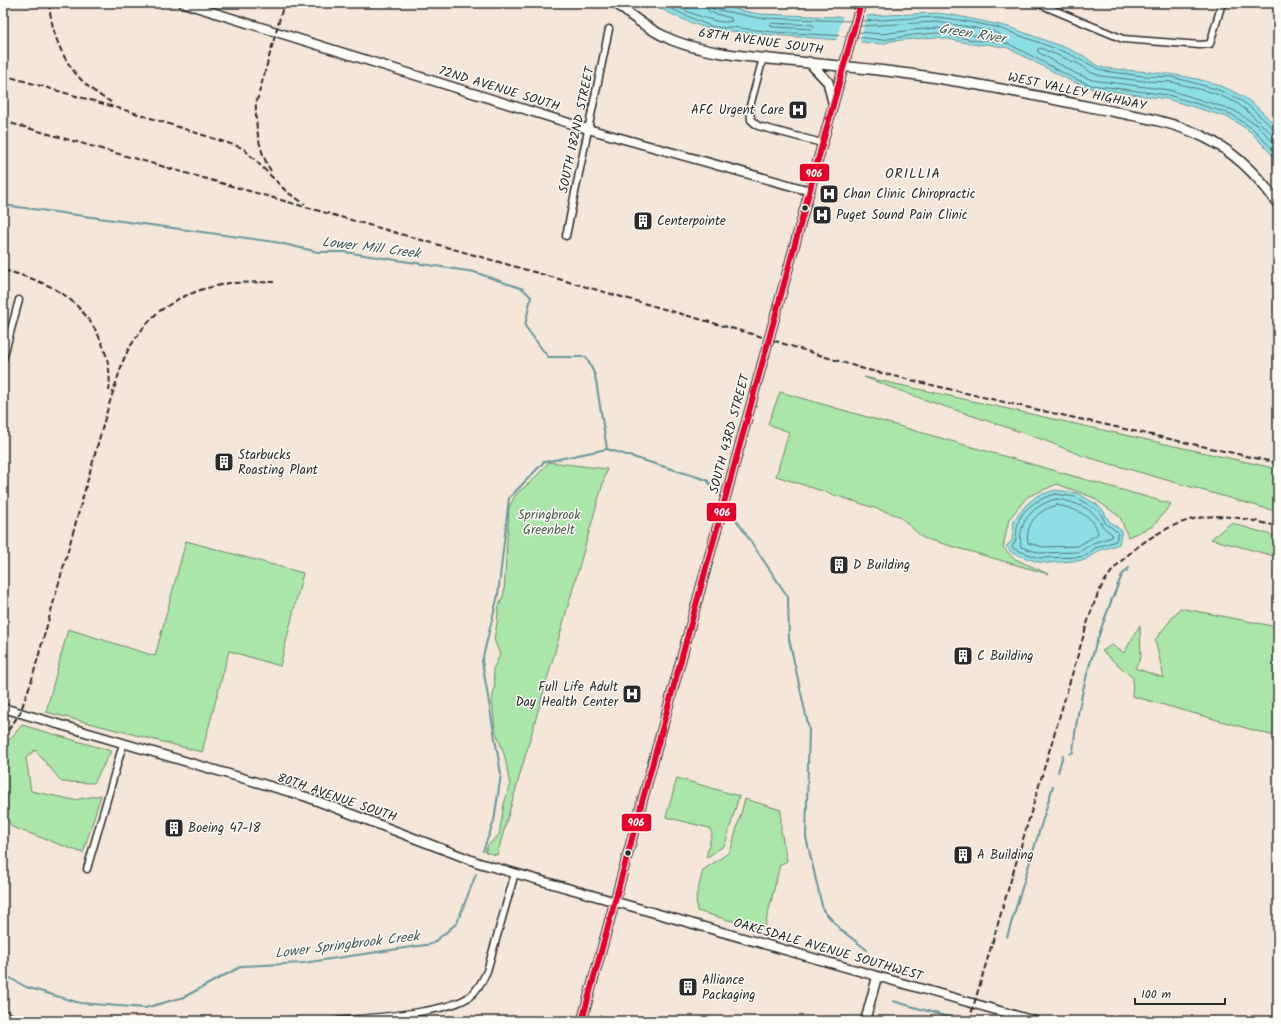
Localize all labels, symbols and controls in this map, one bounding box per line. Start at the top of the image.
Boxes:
water label: Green River [937,18,1010,51]
street label: 68TH AVENUE SOUTH [697,23,825,61]
street label: 72ND AVENUE SOUTH [436,61,563,118]
street label: SOUTH 182ND STREET [553,64,601,195]
street label: WEST VALLEY HIGHWAY [1006,67,1149,117]
hospital icon: AFC Urgent Care [787,99,809,121]
place label: AFC Urgent Care [691,100,784,121]
line badge: 906 [799,163,830,182]
district label: ORILLIA [885,163,941,185]
text: 906 [805,165,823,183]
hospital icon: Chan Clinic Chiropractic [818,183,840,205]
place label: Chan Clinic Chiropractic [843,184,976,205]
unlabelled marker [800,203,810,213]
hospital icon: Puget Sound Pain Clinic [811,204,833,226]
place label: Puget Sound Pain Clinic [836,205,968,226]
building icon: Centerpointe [632,210,654,232]
place label: Centerpointe [657,211,726,232]
water label: Lower Mill Creek [321,231,424,265]
street label: SOUTH 43RD STREET [704,371,756,496]
place label: Starbucks Roasting Plant [238,445,319,481]
building icon: Starbucks Roasting Plant [213,451,235,473]
line badge: 906 [706,502,737,522]
text: 906 [713,504,731,522]
park label: Springbrook Greenbelt [518,505,581,541]
building icon: D Building [828,554,850,576]
place label: D Building [853,555,910,576]
building icon: C Building [952,645,974,667]
place label: C Building [977,646,1034,667]
place label: Full Life Adult Day Health Center [515,677,619,713]
hospital icon: Full Life Adult Day Health Center [621,683,643,705]
street label: 80TH AVENUE SOUTH [274,768,400,828]
line badge: 906 [621,813,652,832]
text: 906 [627,814,645,832]
building icon: Boeing 47-18 [163,817,185,839]
place label: Boeing 47-18 [188,818,261,839]
building icon: A Building [952,844,974,866]
place label: A Building [977,845,1034,866]
unlabelled marker [623,848,633,858]
street label: OAKESDALE AVENUE SOUTHWEST [731,913,926,987]
water label: Lower Springbrook Creek [274,925,423,965]
place label: Alliance Packaging [702,970,756,1006]
building icon: Alliance Packaging [677,976,699,998]
scale bar [1135,980,1225,1006]
text: 100 m [1141,985,1172,1004]

